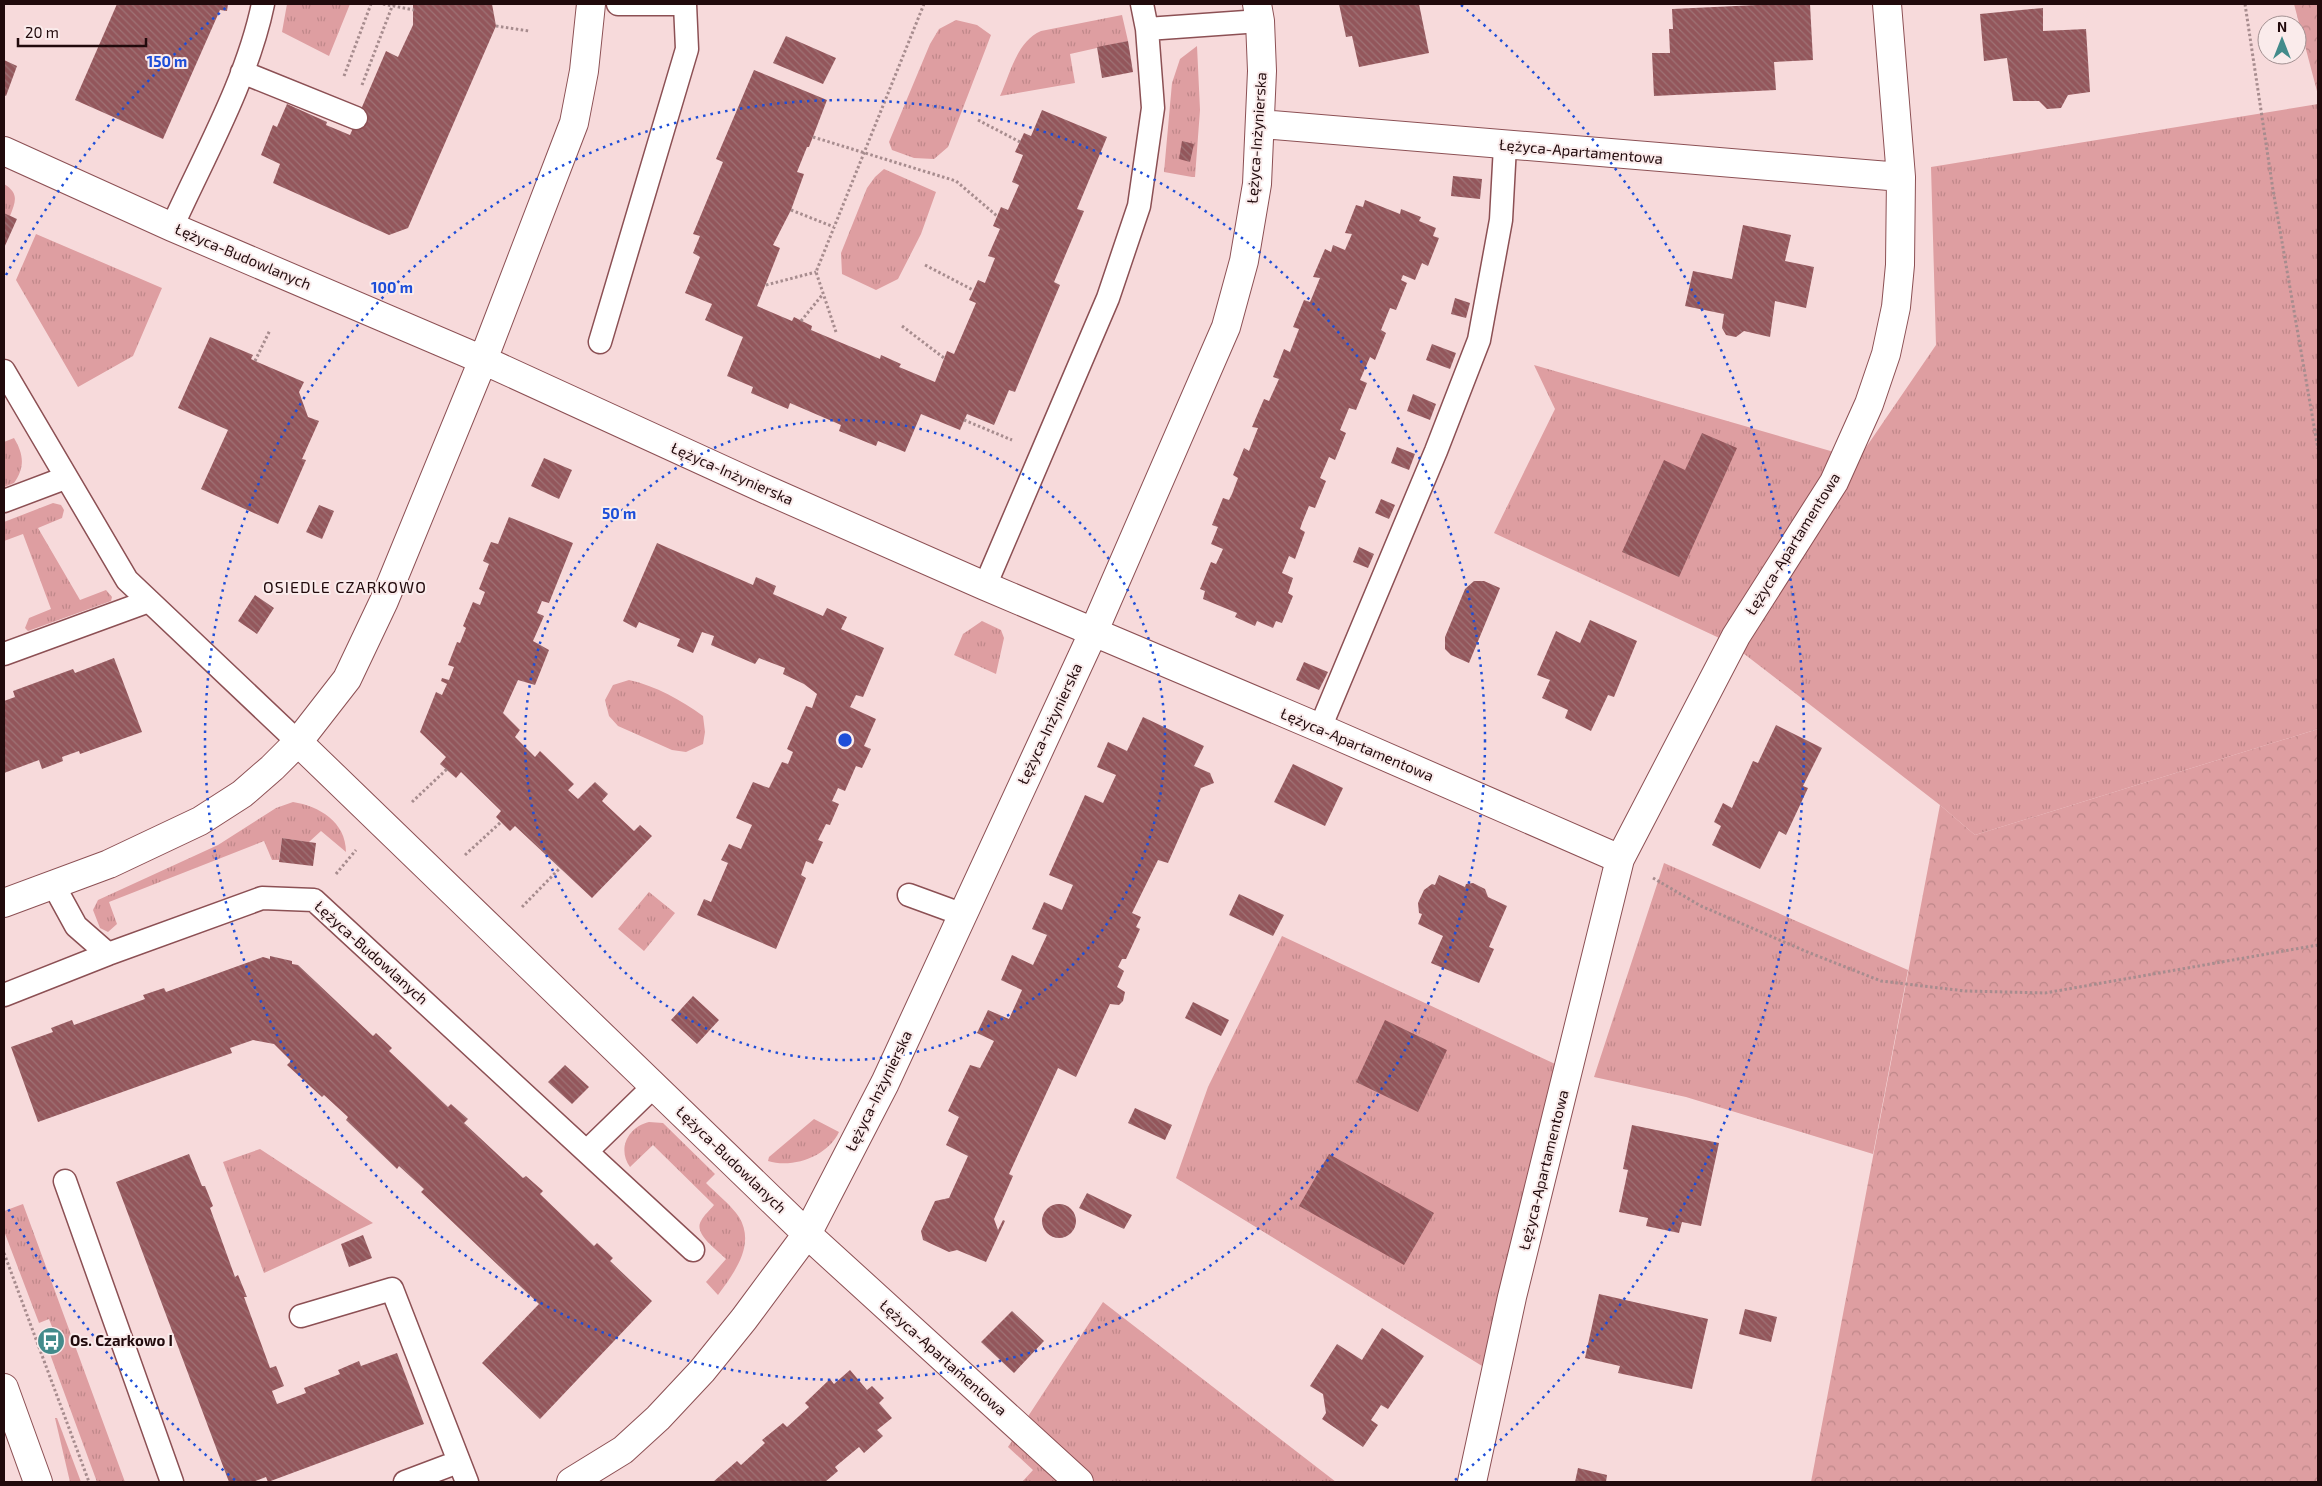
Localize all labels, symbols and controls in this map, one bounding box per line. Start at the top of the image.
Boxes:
scale bar [18,15,145,47]
north arrow [2257,15,2307,65]
text: N [2277,18,2287,35]
text: 20 m [25,23,59,41]
text: 150 m [147,52,187,70]
street label: Łężyca-Inżynierska [1242,72,1270,204]
street label: Łężyca-Apartamentowa [1498,135,1664,167]
street label: Łężyca-Budowlanych [173,219,314,293]
text: 100 m [371,278,413,296]
street label: Łężyca-Inżynierska [669,438,796,508]
street label: Łężyca-Apartamentowa [1741,469,1843,618]
text: 50 m [602,504,636,522]
district label: OSIEDLE CZARKOWO [263,577,427,596]
street label: Łężyca-Inżynierska [1013,660,1085,787]
street label: Łężyca-Apartamentowa [1278,704,1437,785]
centre of rings [836,731,854,749]
street label: Łężyca-Budowlanych [311,897,432,1008]
street label: Łężyca-Inżynierska [841,1027,915,1154]
street label: Łężyca-Apartamentowa [1514,1088,1572,1252]
street label: Łężyca-Budowlanych [673,1102,791,1217]
street label: Łężyca-Apartamentowa [877,1296,1011,1419]
bus stop icon: Os. Czarkowo I [36,1326,66,1356]
place label: Os. Czarkowo I [70,1331,173,1349]

